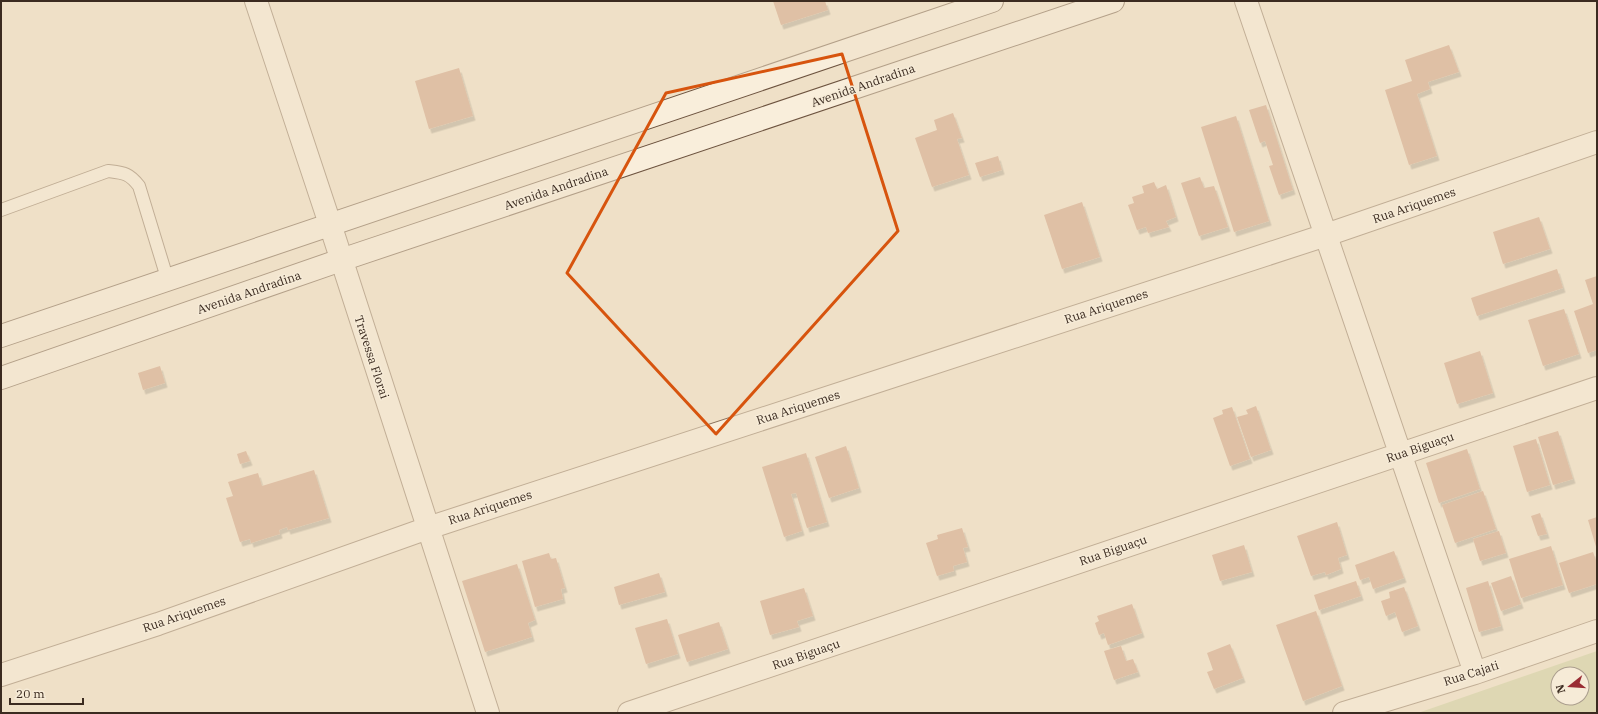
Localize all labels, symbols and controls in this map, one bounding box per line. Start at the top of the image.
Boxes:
street label: Avenida Andradina [809,60,917,110]
street label: Avenida Andradina [502,163,610,213]
street label: Rua Ariquemes [1370,184,1458,226]
street label: Avenida Andradina [195,267,303,317]
street label: Rua Ariquemes [1062,285,1150,327]
street label: Travessa Florai [351,314,393,401]
street label: Rua Ariquemes [754,386,842,428]
street label: Rua Biguaçu [1384,428,1456,466]
street label: Rua Ariquemes [446,486,534,528]
street label: Rua Biguaçu [1077,531,1149,569]
street label: Rua Ariquemes [140,593,228,635]
street label: Rua Biguaçu [770,635,842,673]
street label: Rua Cajati [1442,657,1501,689]
north arrow [1550,666,1590,706]
scale bar [10,680,83,706]
text: N [1552,682,1568,695]
text: 20 m [16,686,45,701]

